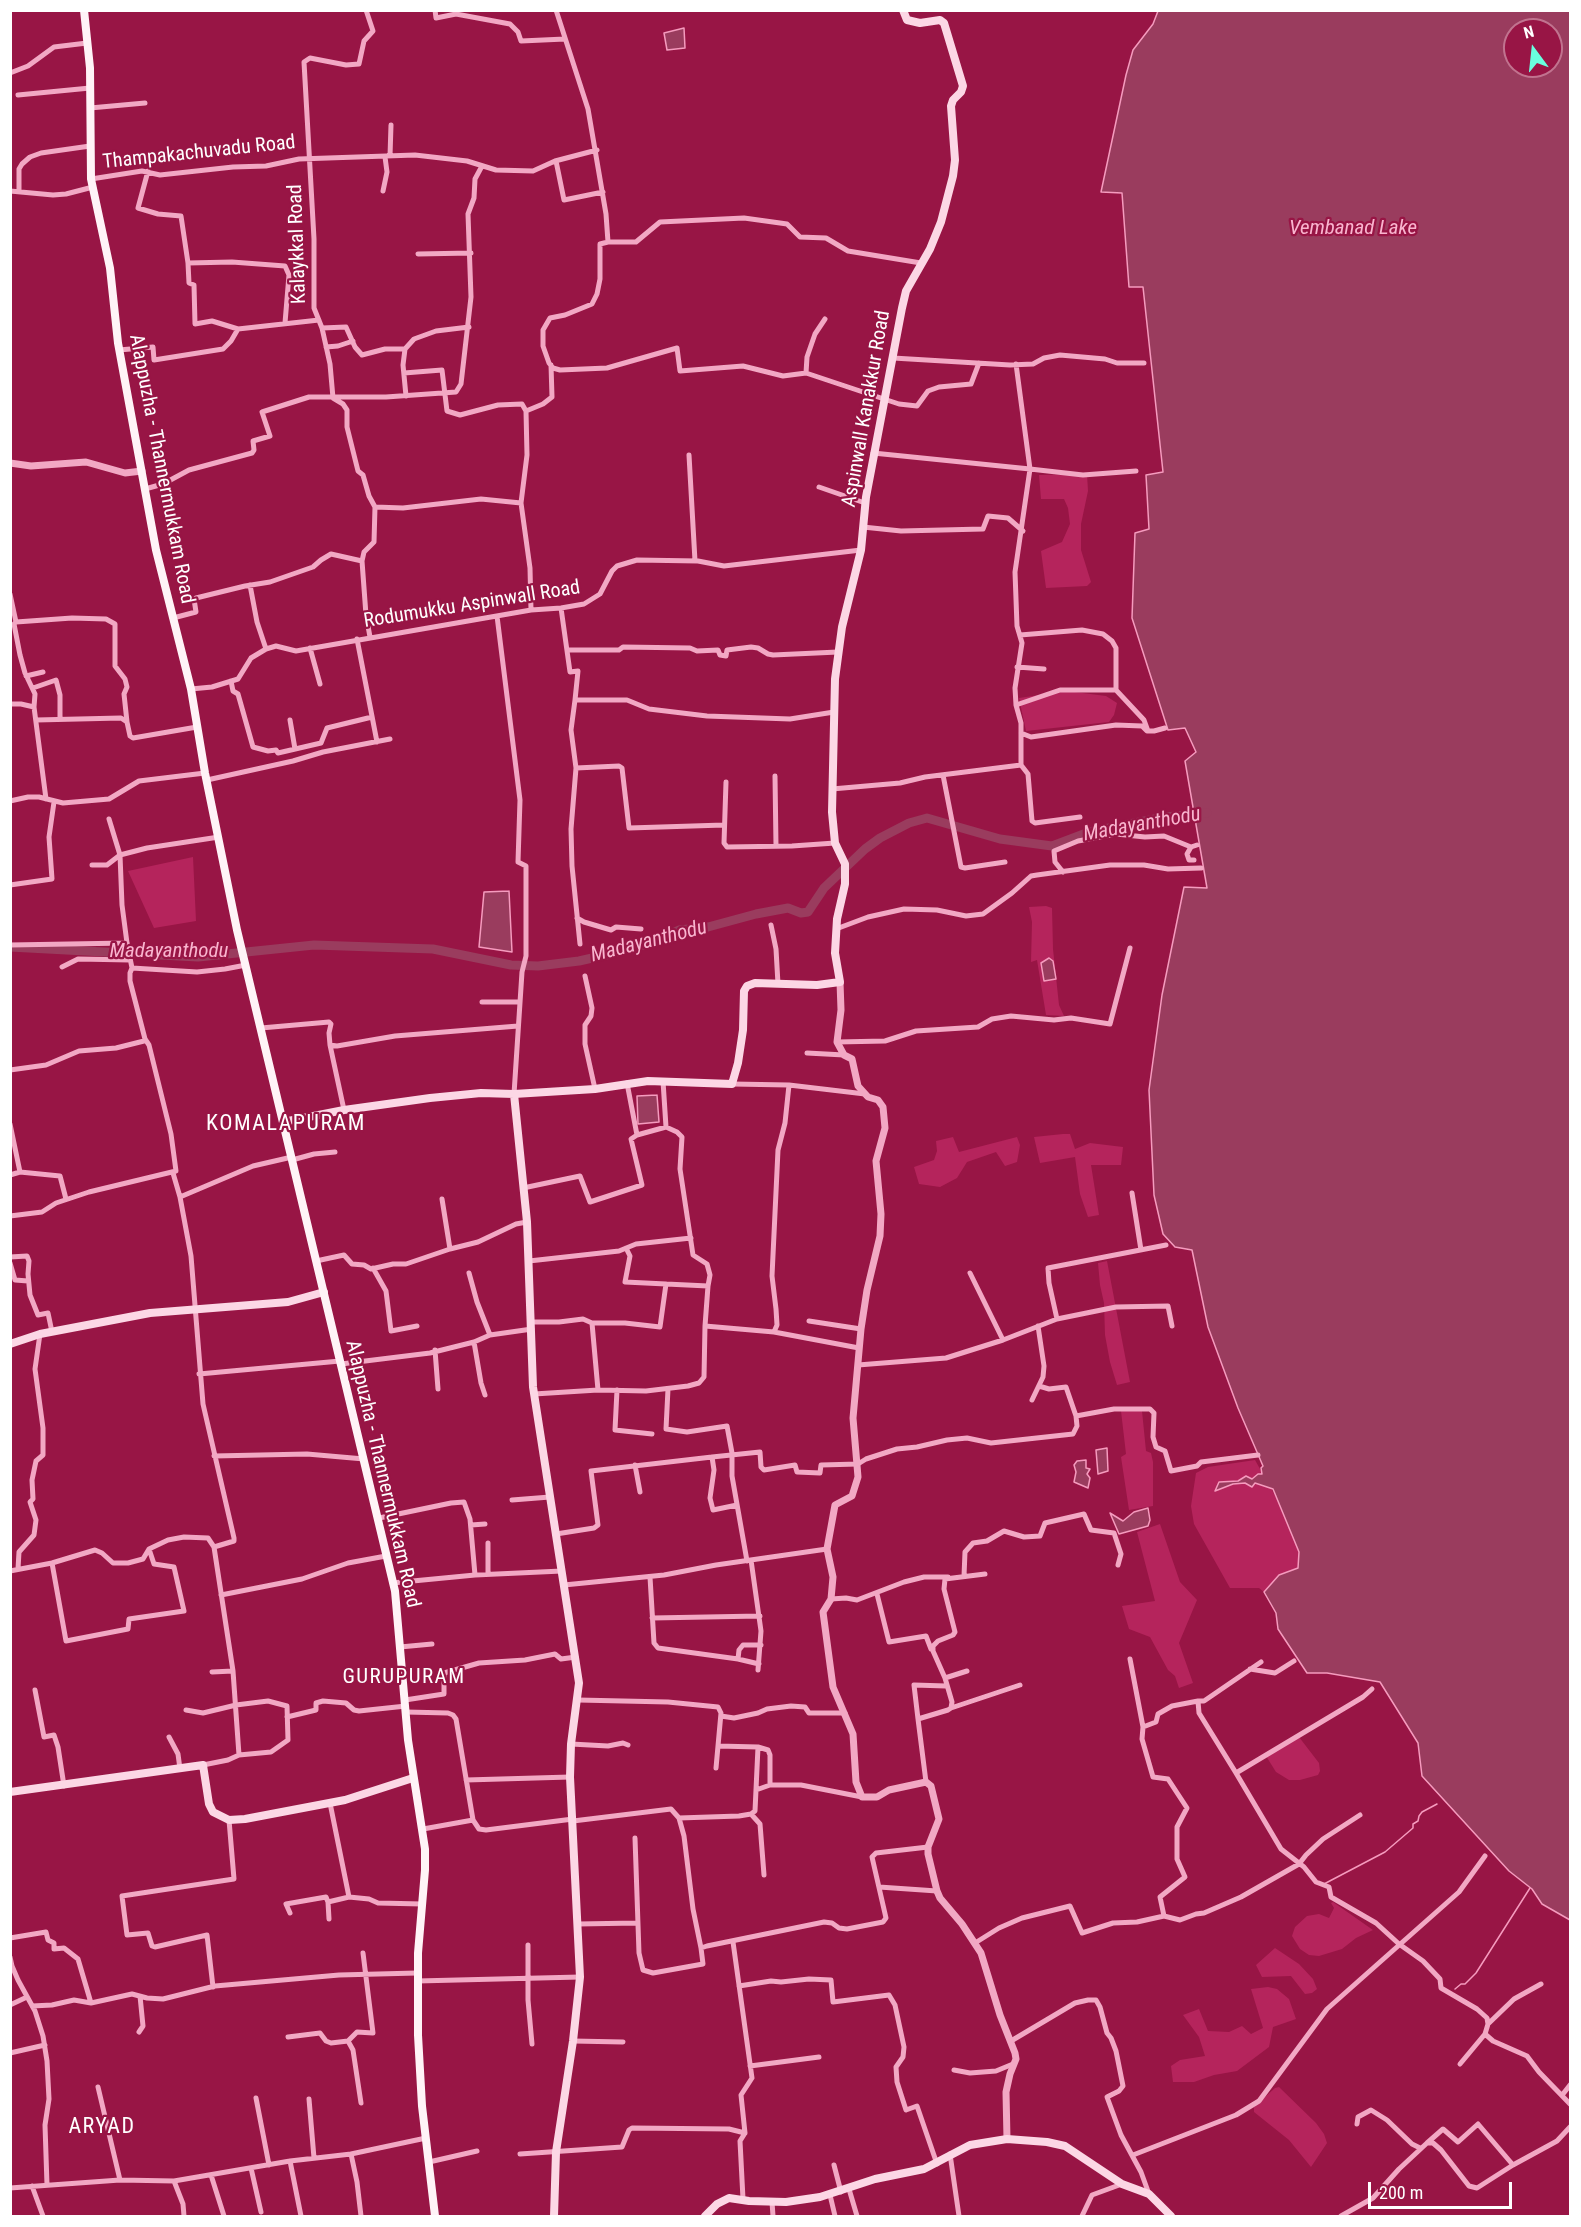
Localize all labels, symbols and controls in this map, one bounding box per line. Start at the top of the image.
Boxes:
north arrow [1503,18,1563,78]
text: N [1522,22,1536,43]
street label: Thampakachuvadu Road [101,131,297,175]
street label: Kalaykkal Road [284,184,312,304]
water label: Vembanad Lake [1289,216,1417,242]
street label: Aspinwall Kanakkur Road [838,309,896,509]
street label: Alappuzha - Thannermukkam Road [123,332,199,606]
street label: Rodumukku Aspinwall Road [362,576,582,634]
water label: Madayanthodu [1081,802,1203,848]
water label: Madayanthodu [588,915,710,969]
water label: Madayanthodu [110,939,228,965]
district label: KOMALAPURAM [206,1111,366,1137]
street label: Alappuzha - Thannermukkam Road [340,1338,424,1610]
district label: GURUPURAM [342,1665,466,1691]
district label: ARYAD [68,2114,136,2140]
scale bar [1371,2170,1515,2208]
text: 200 m [1379,2182,1423,2203]

